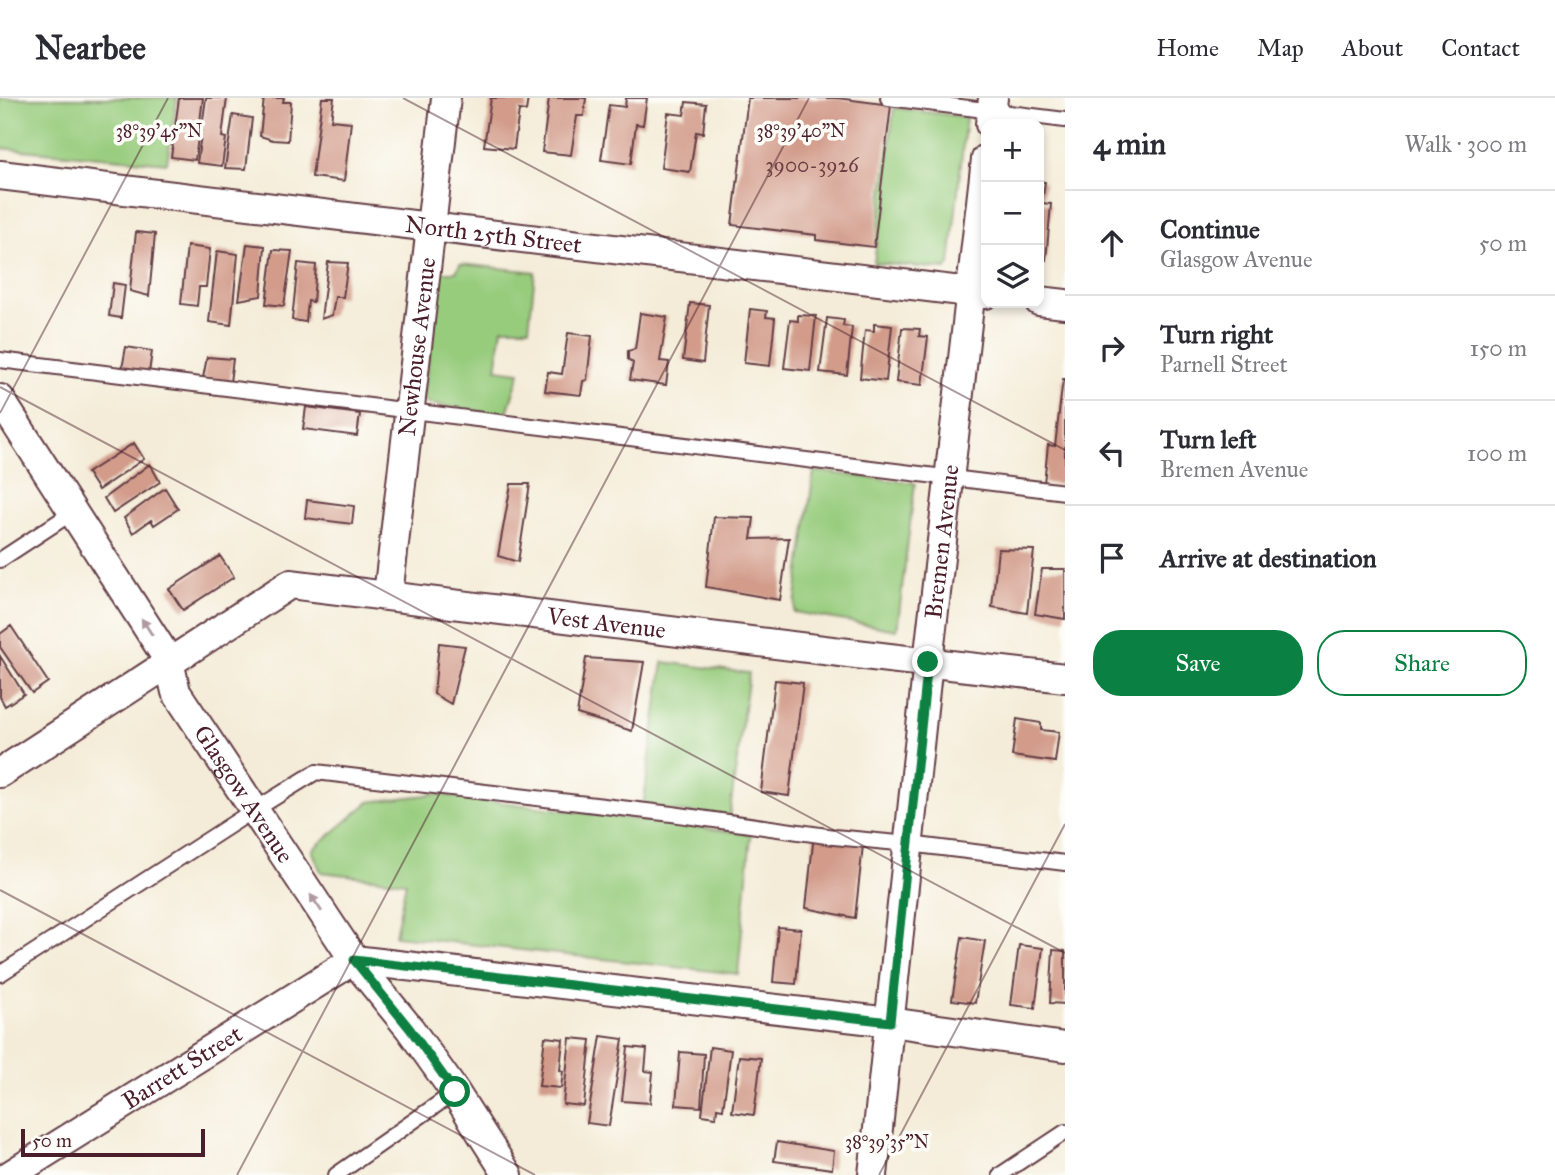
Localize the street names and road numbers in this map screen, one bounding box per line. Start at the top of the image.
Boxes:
street label: North 25th Street [403,209,584,260]
street label: Newhouse Avenue [392,256,442,438]
street label: Bremen Avenue [918,463,966,620]
street label: Vest Avenue [544,601,668,645]
street label: Glasgow Avenue [187,719,300,869]
street label: Barrett Street [117,1018,248,1116]

